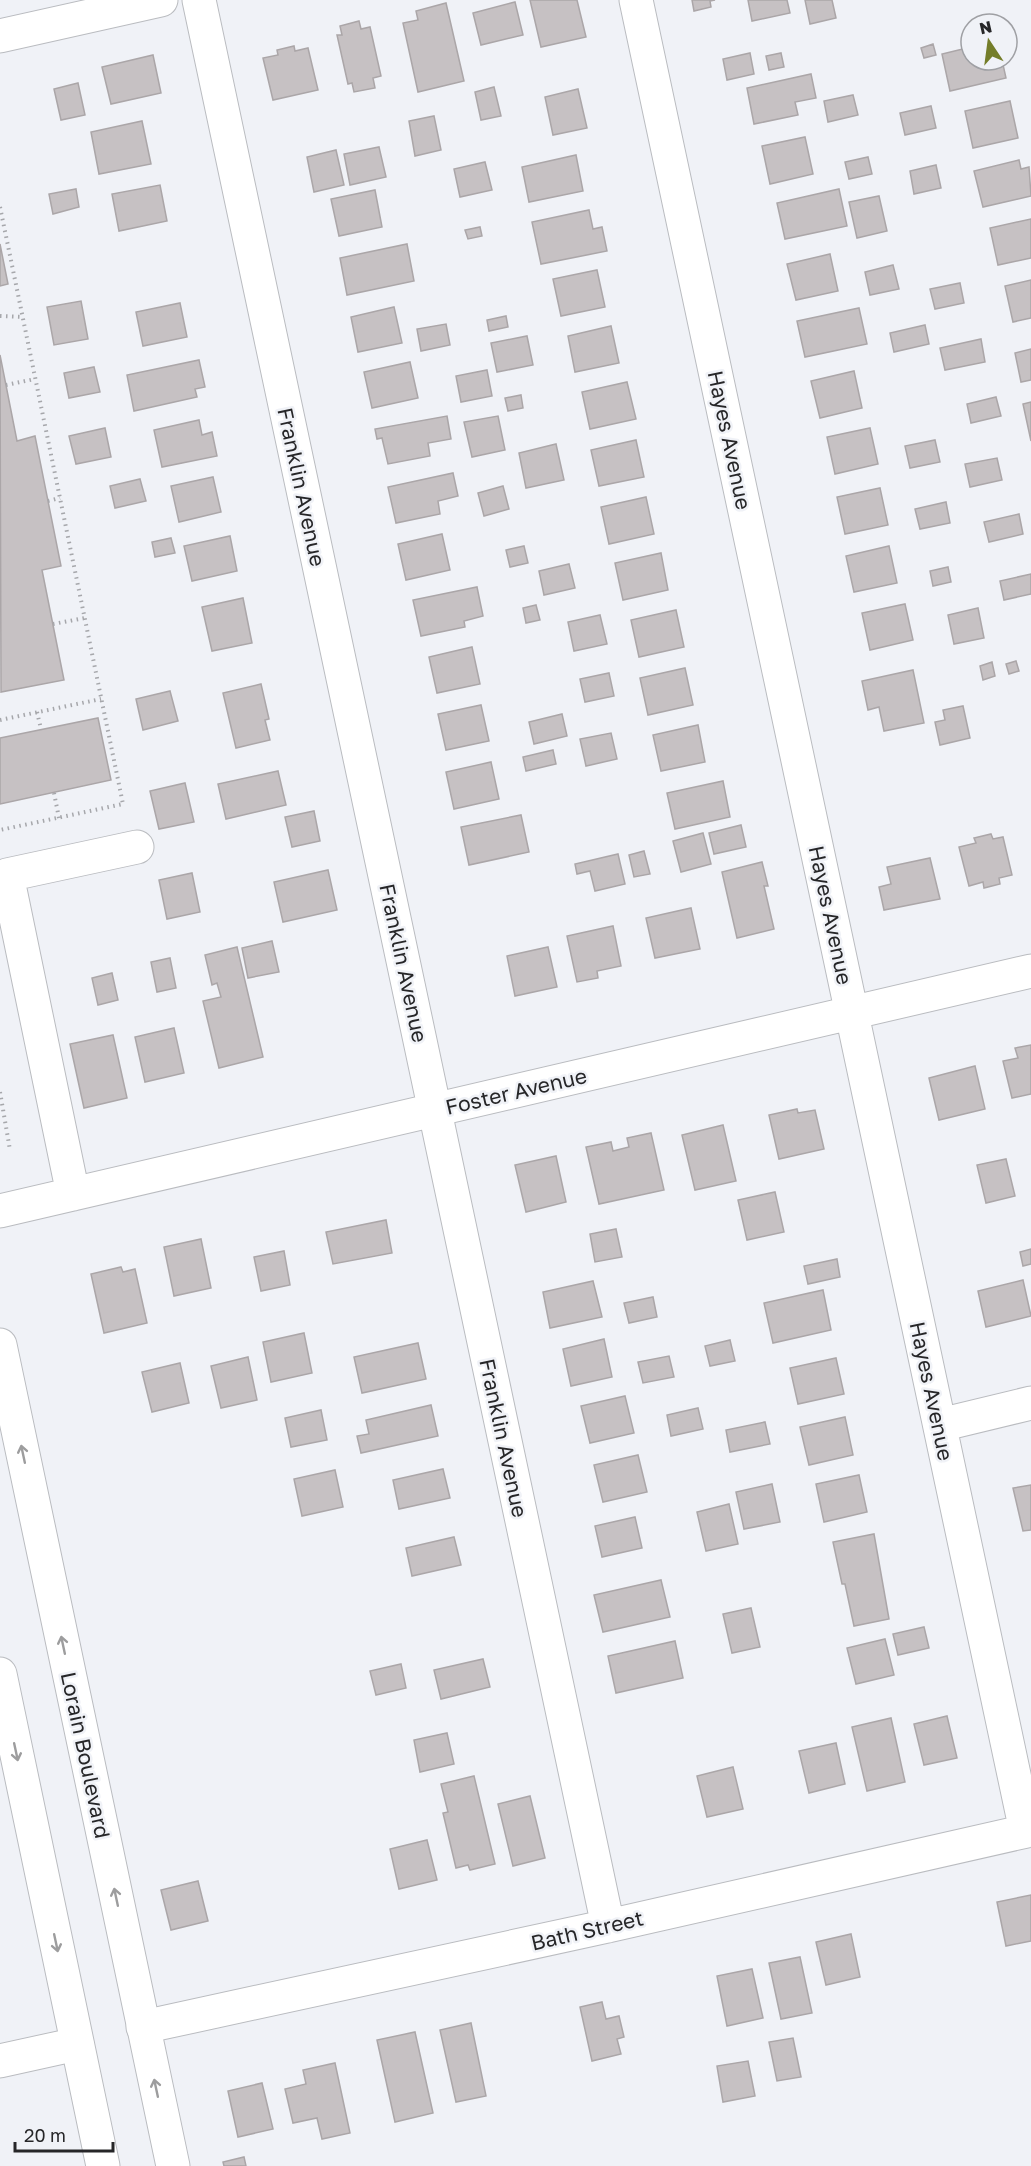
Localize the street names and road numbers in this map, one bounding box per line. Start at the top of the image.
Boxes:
street label: Hayes Avenue [703,368,757,512]
street label: Franklin Avenue [272,405,332,569]
street label: Hayes Avenue [804,843,858,987]
street label: Franklin Avenue [374,881,434,1045]
street label: Foster Avenue [443,1062,589,1120]
street label: Hayes Avenue [905,1319,959,1463]
street label: Franklin Avenue [474,1356,534,1520]
street label: Lorain Boulevard [56,1669,116,1841]
street label: Bath Street [528,1904,646,1956]

